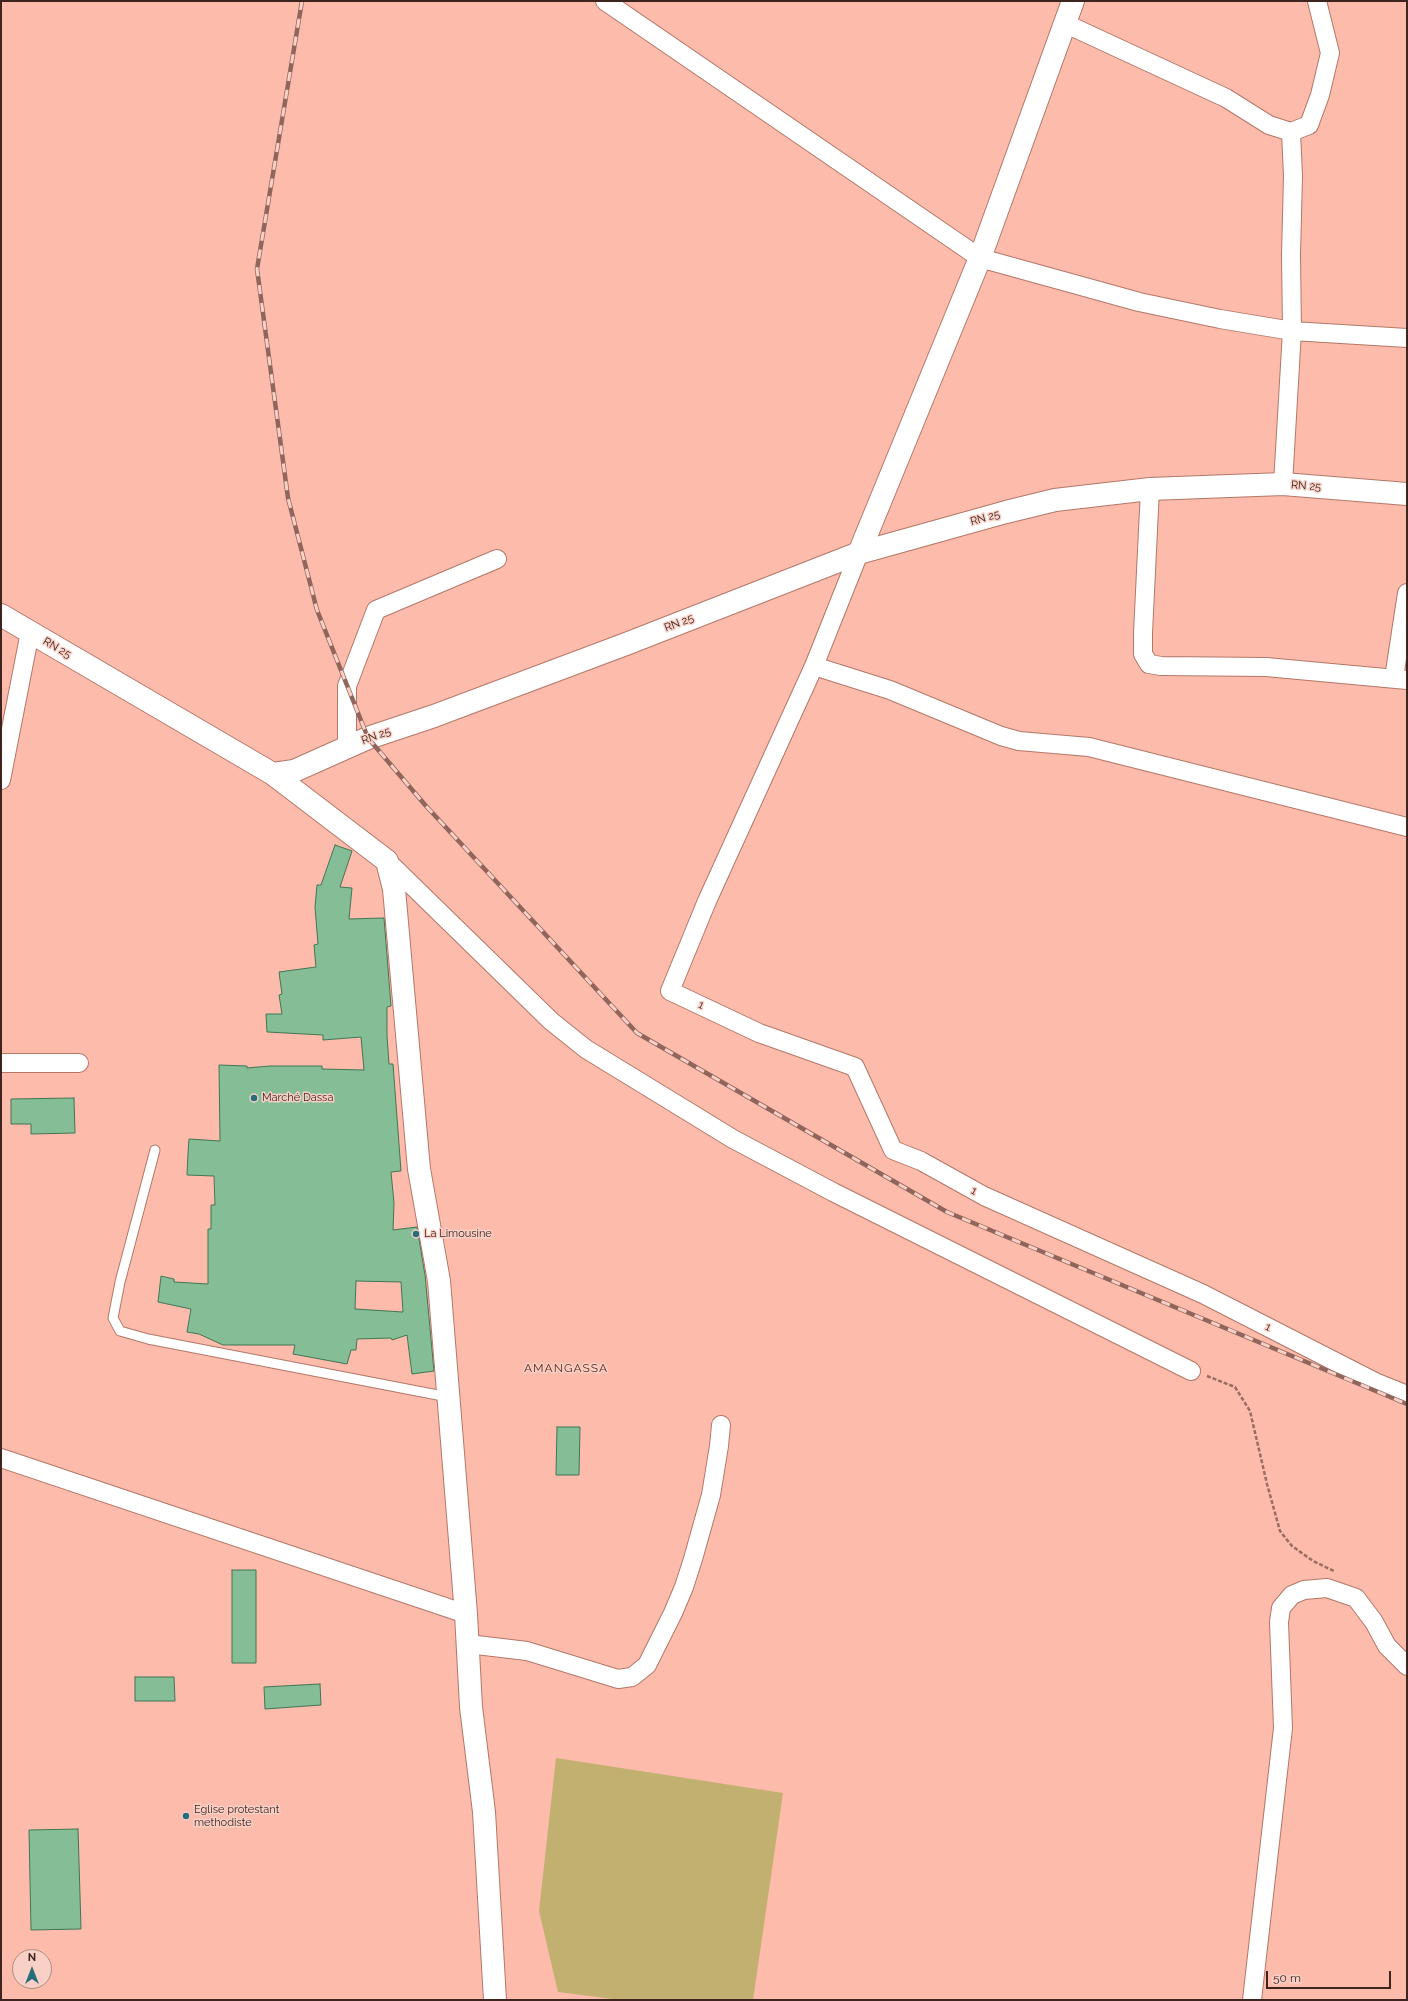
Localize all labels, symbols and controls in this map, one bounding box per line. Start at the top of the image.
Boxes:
street label: RN 25 [1290,478,1322,494]
street label: RN 25 [969,507,1001,529]
street label: RN 25 [663,611,695,635]
street label: RN 25 [41,635,73,661]
street label: RN 25 [360,725,392,747]
street label: 1 [696,998,706,1012]
place label: Marché Dassa [262,1091,333,1105]
marker: Marché Dassa [249,1093,259,1103]
street label: 1 [969,1184,979,1198]
place label: La Limousine [424,1227,492,1241]
marker: La Limousine [411,1229,421,1239]
street label: 1 [1263,1320,1273,1334]
district label: AMANGASSA [524,1361,608,1375]
place label: Eglise protestant methodiste [194,1803,279,1829]
marker: Eglise protestant methodiste [181,1811,191,1821]
north arrow [12,1949,52,1989]
text: N [28,1951,36,1964]
scale bar [1268,1963,1393,1989]
text: 50 m [1273,1971,1301,1985]

